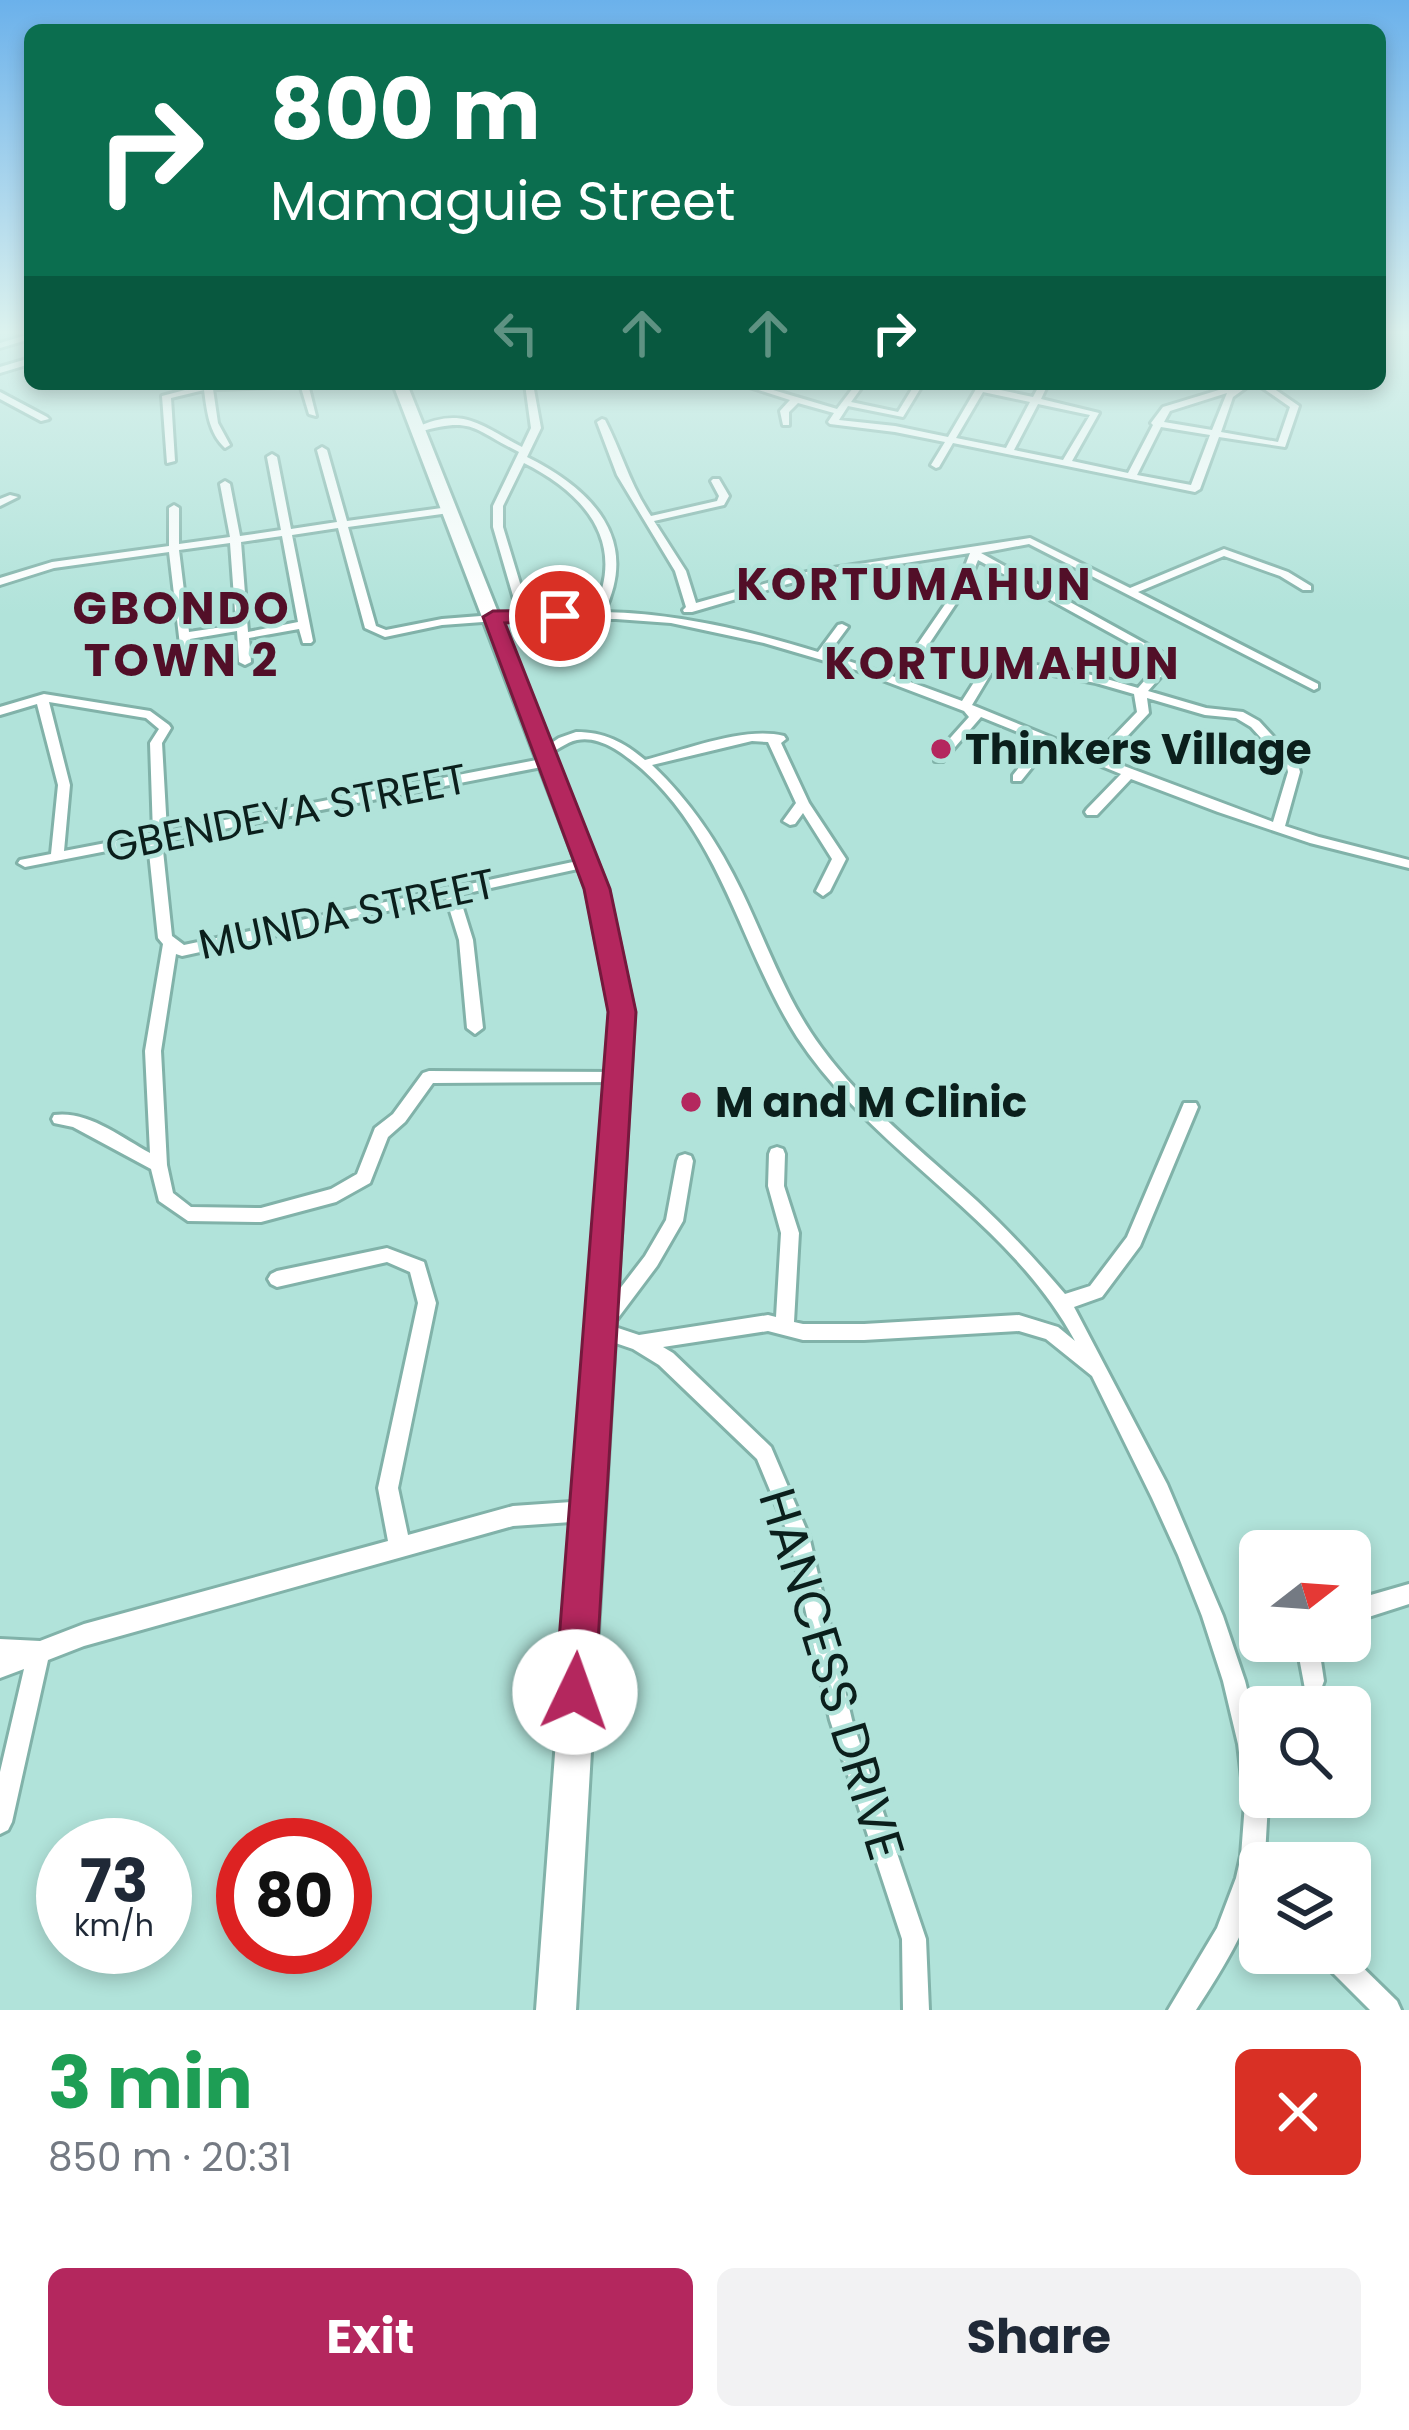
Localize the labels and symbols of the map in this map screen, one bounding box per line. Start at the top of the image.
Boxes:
district label: KORTUMAHUN [736,553,1094,616]
pin [509,565,611,667]
district label: GBONDO TOWN 2 [72,577,292,692]
district label: KORTUMAHUN [824,632,1182,695]
place label: Thinkers Village [965,720,1312,779]
marker: Thinkers Village [928,736,954,762]
street label: GBENDEVA STREET [100,749,472,877]
street label: MUNDA STREET [193,854,501,974]
place label: M and M Clinic [715,1073,1027,1132]
marker: M and M Clinic [678,1089,704,1115]
street label: HANCESS DRIVE [741,1479,923,1869]
north arrow [1239,1530,1371,1662]
position arrow [512,1629,638,1755]
speed limit sign: 80 [216,1818,372,1974]

